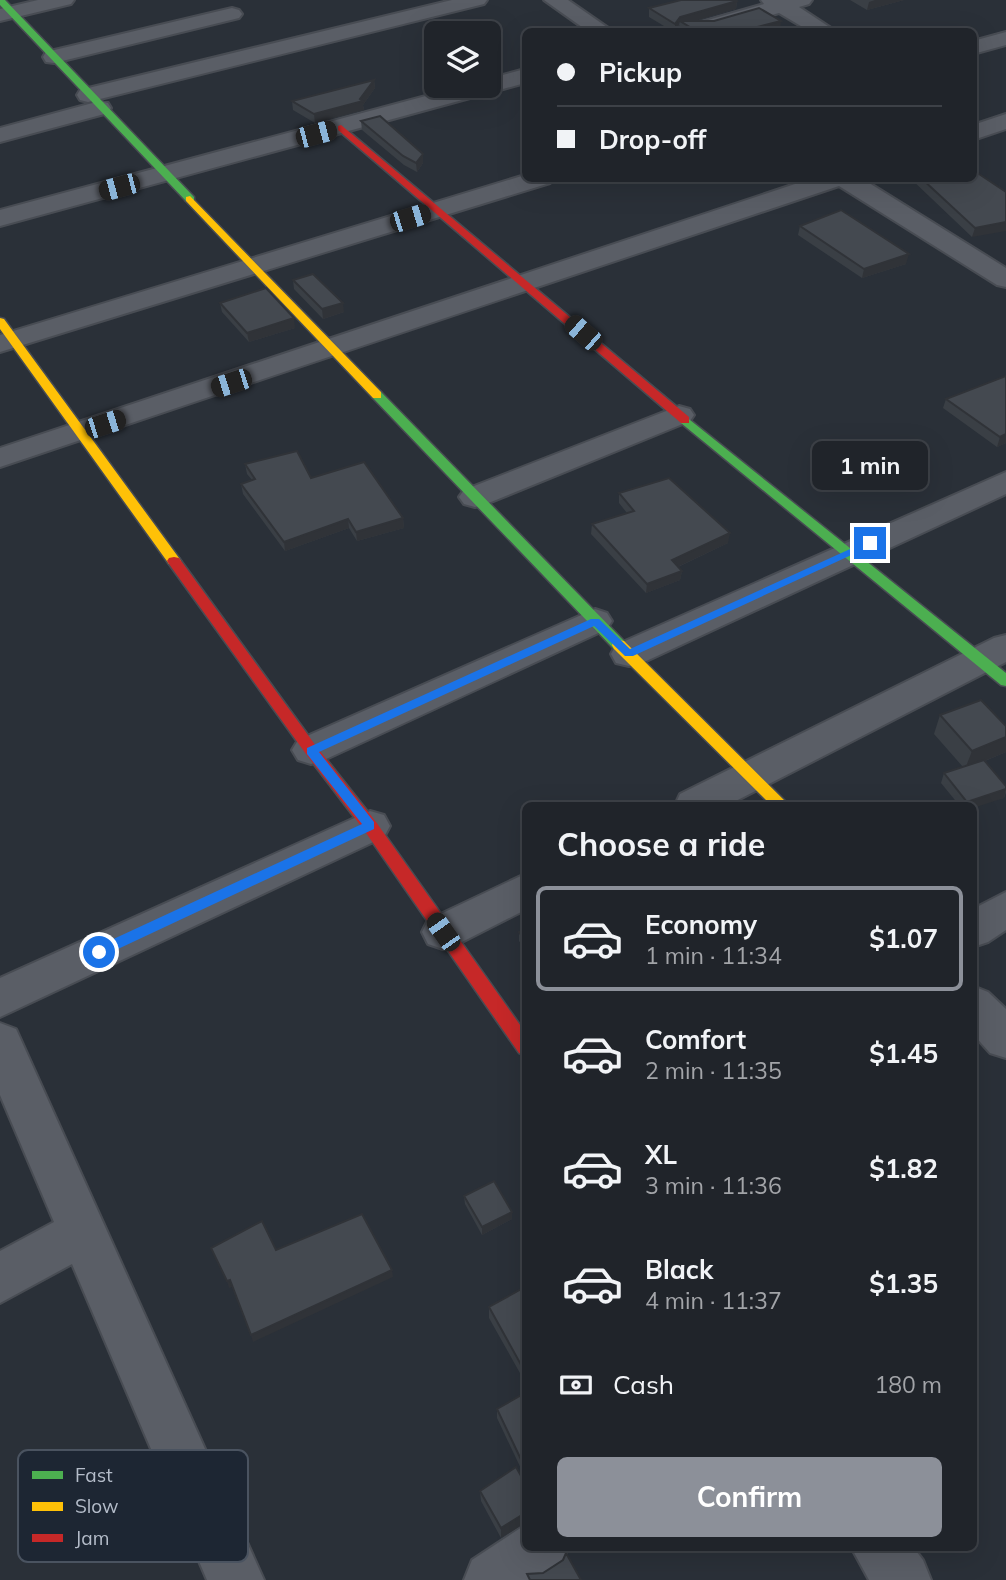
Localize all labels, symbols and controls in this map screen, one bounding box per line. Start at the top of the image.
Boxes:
map controls [424,21,501,98]
button: layers [424,21,501,98]
text: Pickup [599,56,682,89]
car [293,118,340,150]
text: Drop-off [599,123,706,156]
car [96,171,143,203]
car [387,202,434,234]
car [561,311,606,355]
car [208,367,255,399]
car [82,408,129,440]
callout: 1 min [812,442,928,490]
text: 1 min [840,451,900,480]
route end [854,527,886,559]
text: Choose a ride [557,824,765,864]
icon: car [561,907,624,970]
text: Economy [645,908,757,941]
car [423,909,464,955]
text: $1.07 [869,922,938,955]
route start [83,936,115,968]
text: 1 min · 11:34 [645,941,782,970]
icon: car [561,1022,624,1085]
text: Comfort [645,1023,746,1056]
text: $1.45 [869,1037,938,1070]
text: 2 min · 11:35 [645,1056,782,1085]
icon: car [561,1137,624,1200]
text: XL [645,1138,677,1171]
text: $1.82 [869,1152,938,1185]
text: 3 min · 11:36 [645,1171,782,1200]
icon: car [561,1252,624,1315]
text: Black [645,1253,713,1286]
text: $1.35 [869,1267,938,1300]
text: 4 min · 11:37 [645,1286,782,1315]
icon: cash [557,1366,595,1404]
text: Cash [613,1368,674,1401]
text: 180 m [874,1370,942,1399]
legend [18,1450,248,1562]
button: Confirm [557,1457,942,1537]
text: Fast [75,1463,113,1487]
text: Slow [75,1494,119,1518]
text: Jam [75,1526,109,1550]

